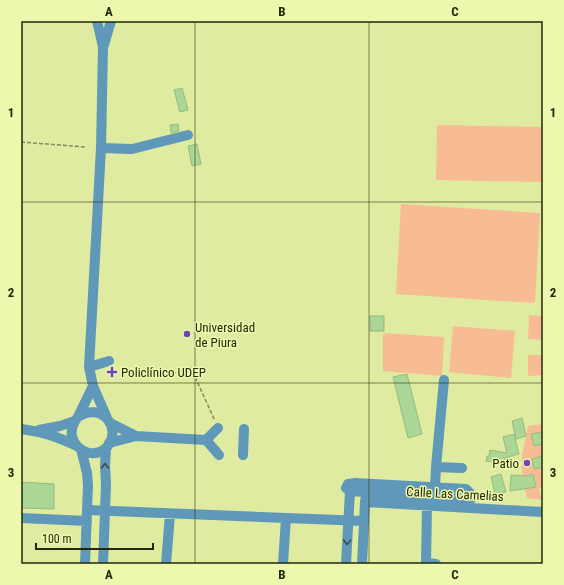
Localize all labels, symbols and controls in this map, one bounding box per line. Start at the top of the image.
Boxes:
text: A [105,4,113,19]
text: B [278,4,286,19]
text: C [451,4,459,19]
text: 1 [8,105,14,120]
text: 1 [550,105,556,120]
text: 2 [8,285,15,300]
text: 2 [550,285,557,300]
place label: Universidad de Piura [195,320,255,350]
marker: Universidad de Piura [182,329,192,339]
place label: Policlínico UDEP [121,365,206,380]
marker: Policlínico UDEP [106,366,118,378]
place label: Patio [492,456,519,471]
marker: Patio [522,458,532,468]
one-way arrow [101,463,109,469]
text: 3 [8,465,14,480]
text: 3 [550,465,556,480]
street label: Calle Las Camelias [406,484,504,504]
scale bar [36,525,153,551]
text: 100 m [42,532,72,546]
one-way arrow [342,539,351,545]
text: A [105,567,113,582]
text: B [278,567,286,582]
text: C [451,567,459,582]

